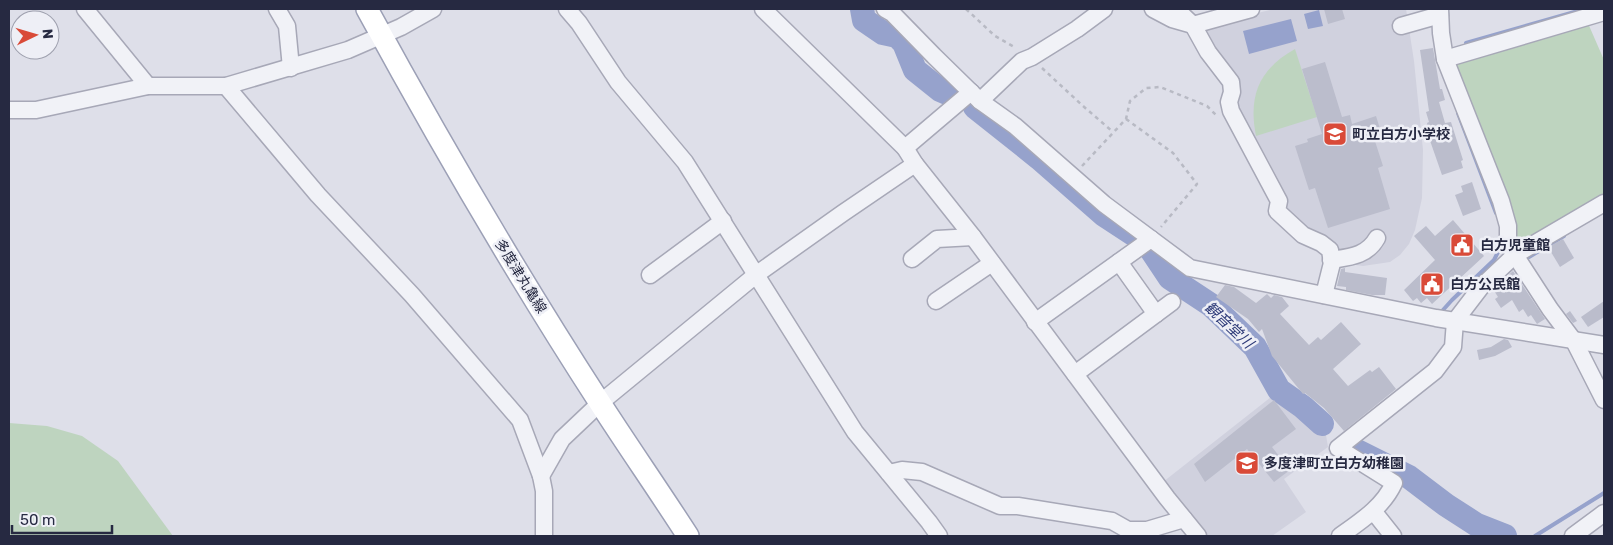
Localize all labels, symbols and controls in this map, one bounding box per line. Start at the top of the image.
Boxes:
north arrow [10,10,60,60]
text: N [39,28,56,40]
school or university icon: 町立白方小学校 [1322,121,1348,147]
place label: 町立白方小学校 [1352,126,1450,143]
public building icon: 白方児童館 [1449,232,1475,258]
street label: 多度津丸亀線 [491,236,550,316]
place label: 白方児童館 [1480,237,1550,254]
public building icon: 白方公民館 [1419,271,1445,297]
place label: 白方公民館 [1450,276,1520,293]
water label: 観音堂川 [1201,298,1259,353]
school or university icon: 多度津町立白方幼稚園 [1234,450,1260,476]
place label: 多度津町立白方幼稚園 [1264,455,1404,472]
scale bar [12,502,112,534]
text: 50 m [20,511,55,529]

